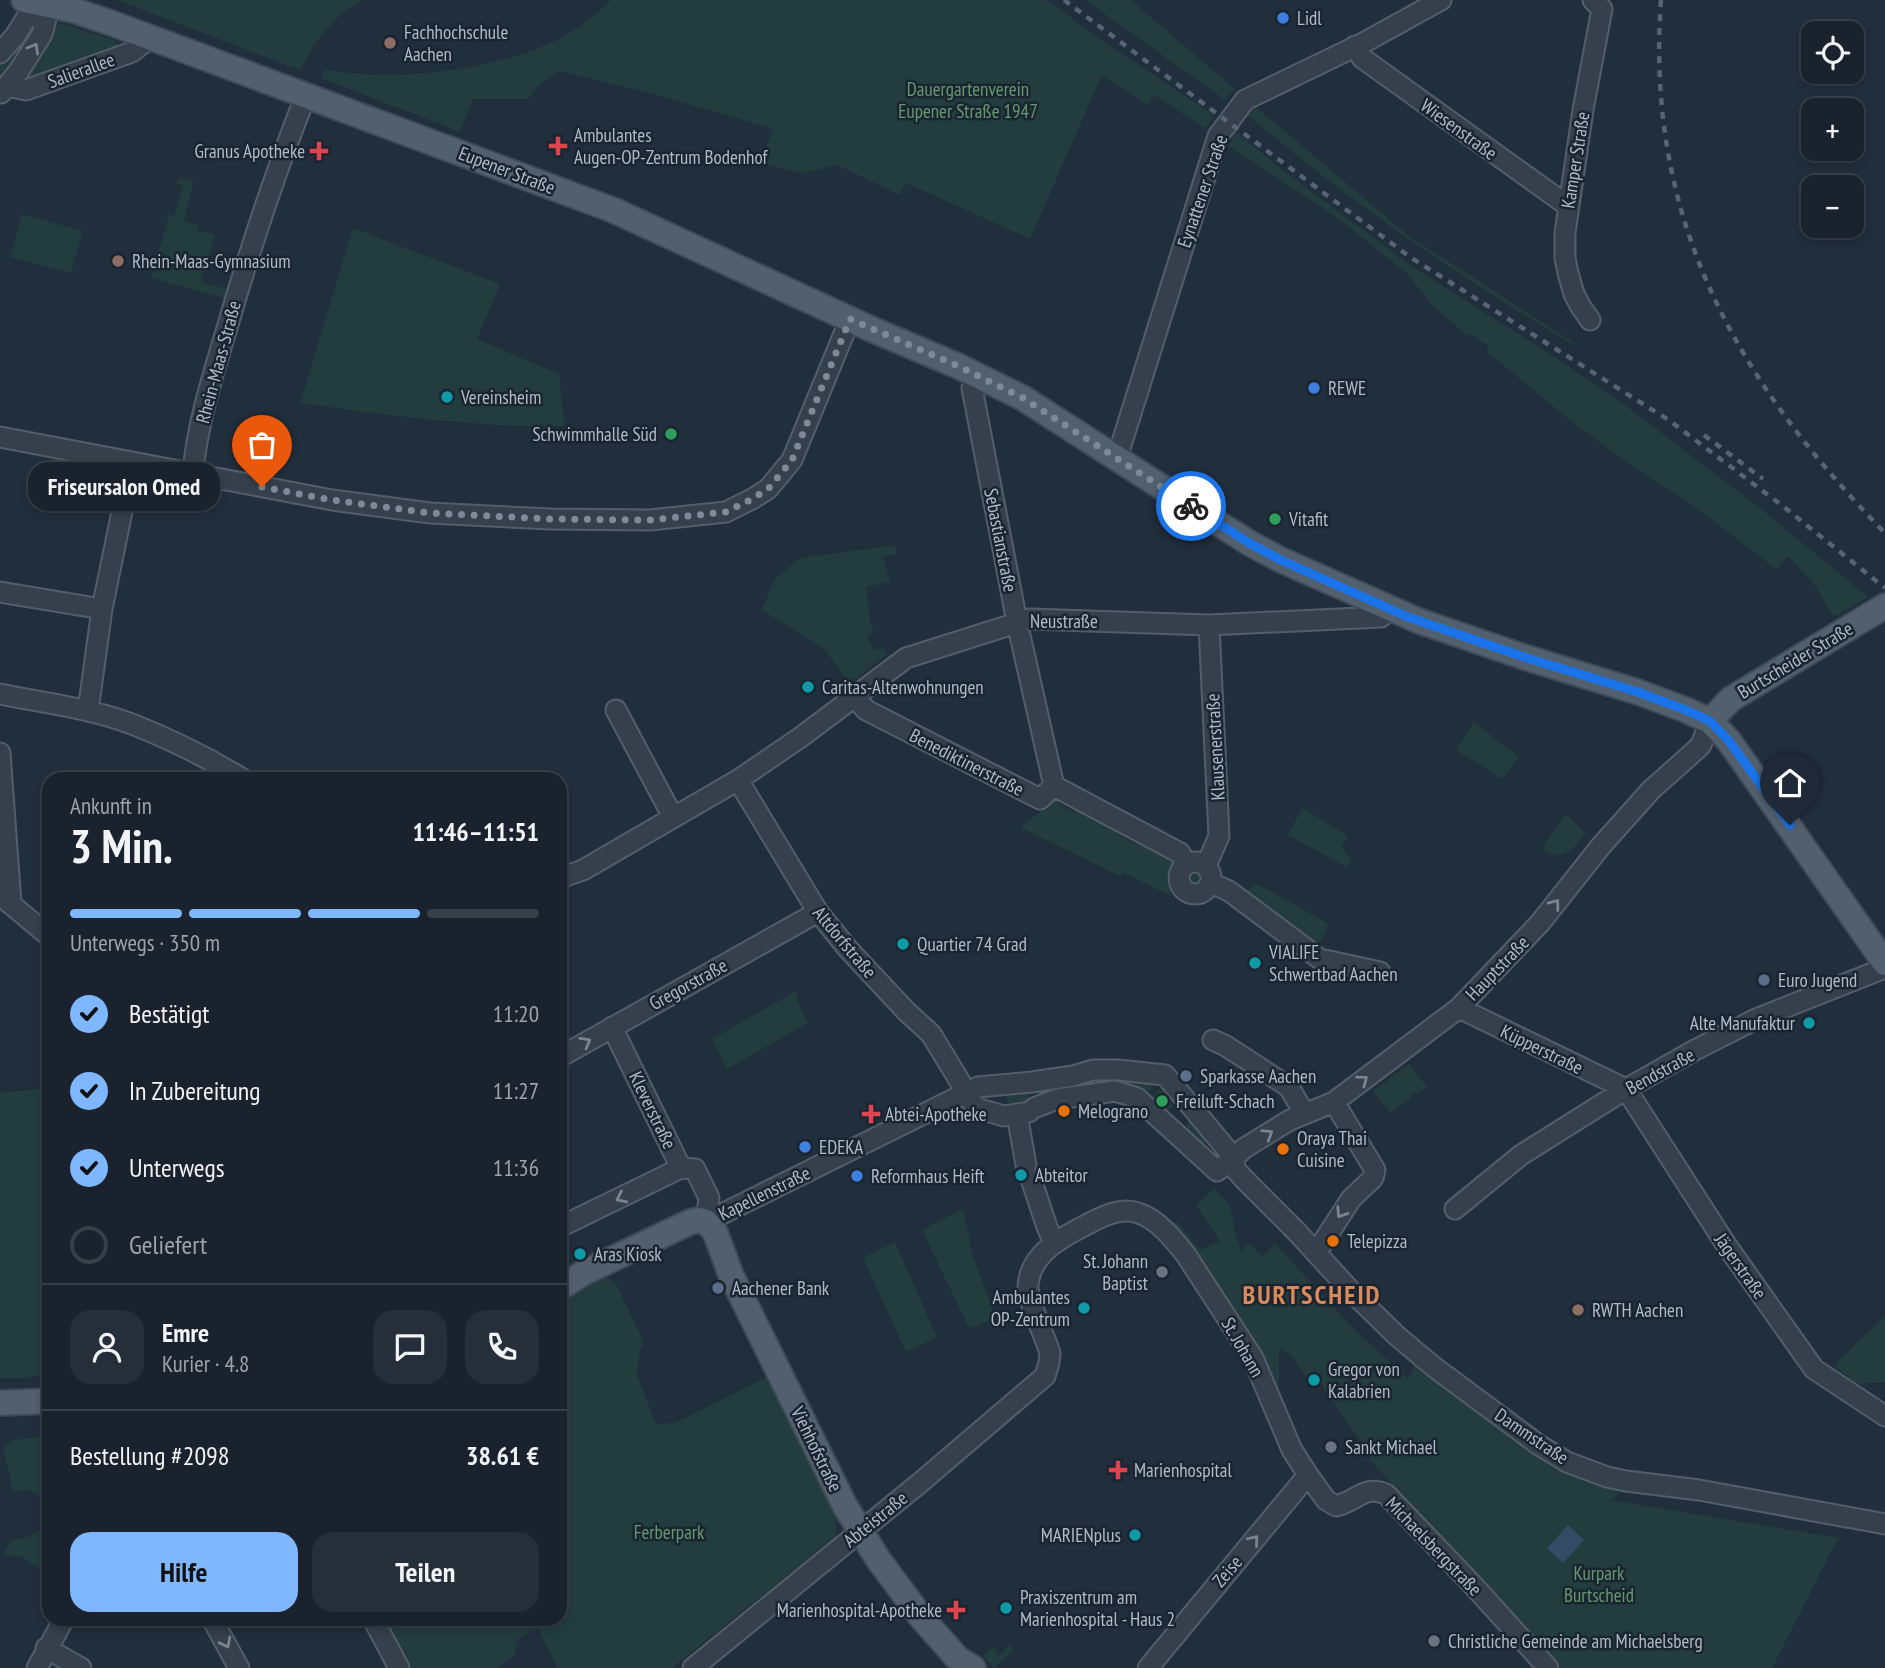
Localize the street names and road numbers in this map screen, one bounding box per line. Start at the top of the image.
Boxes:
street label: Salierallee [44,47,118,93]
street label: Wiesenstraße [1416,93,1502,165]
street label: Kamper Straße [1556,110,1595,210]
street label: Eynattener Straße [1171,131,1233,251]
street label: Eupener Straße [455,141,559,199]
street label: Rhein-Maas-Straße [190,298,246,426]
street label: Sebastianstraße [979,486,1023,594]
street label: Neustraße [1030,609,1098,633]
street label: Burtscheider Straße [1733,616,1857,704]
street label: Klausenerstraße [1200,693,1230,801]
street label: Benediktinerstraße [906,723,1028,801]
street label: Altdorfstraße [808,901,882,983]
street label: Hauptstraße [1460,930,1534,1006]
street label: Gregorstraße [645,953,731,1015]
street label: Küpperstraße [1497,1019,1587,1079]
street label: Bendstraße [1621,1042,1699,1100]
street label: Kleverstraße [624,1067,682,1153]
street label: Kapellenstraße [714,1160,814,1226]
street label: Jägerstraße [1709,1228,1772,1304]
street label: St. Johann [1216,1313,1270,1381]
street label: Viehhofstraße [786,1402,848,1496]
street label: Dammstraße [1491,1403,1574,1469]
street label: Abteistraße [838,1486,912,1552]
street label: Michaelsbergstraße [1381,1491,1487,1601]
street label: Zeise [1207,1550,1247,1592]

